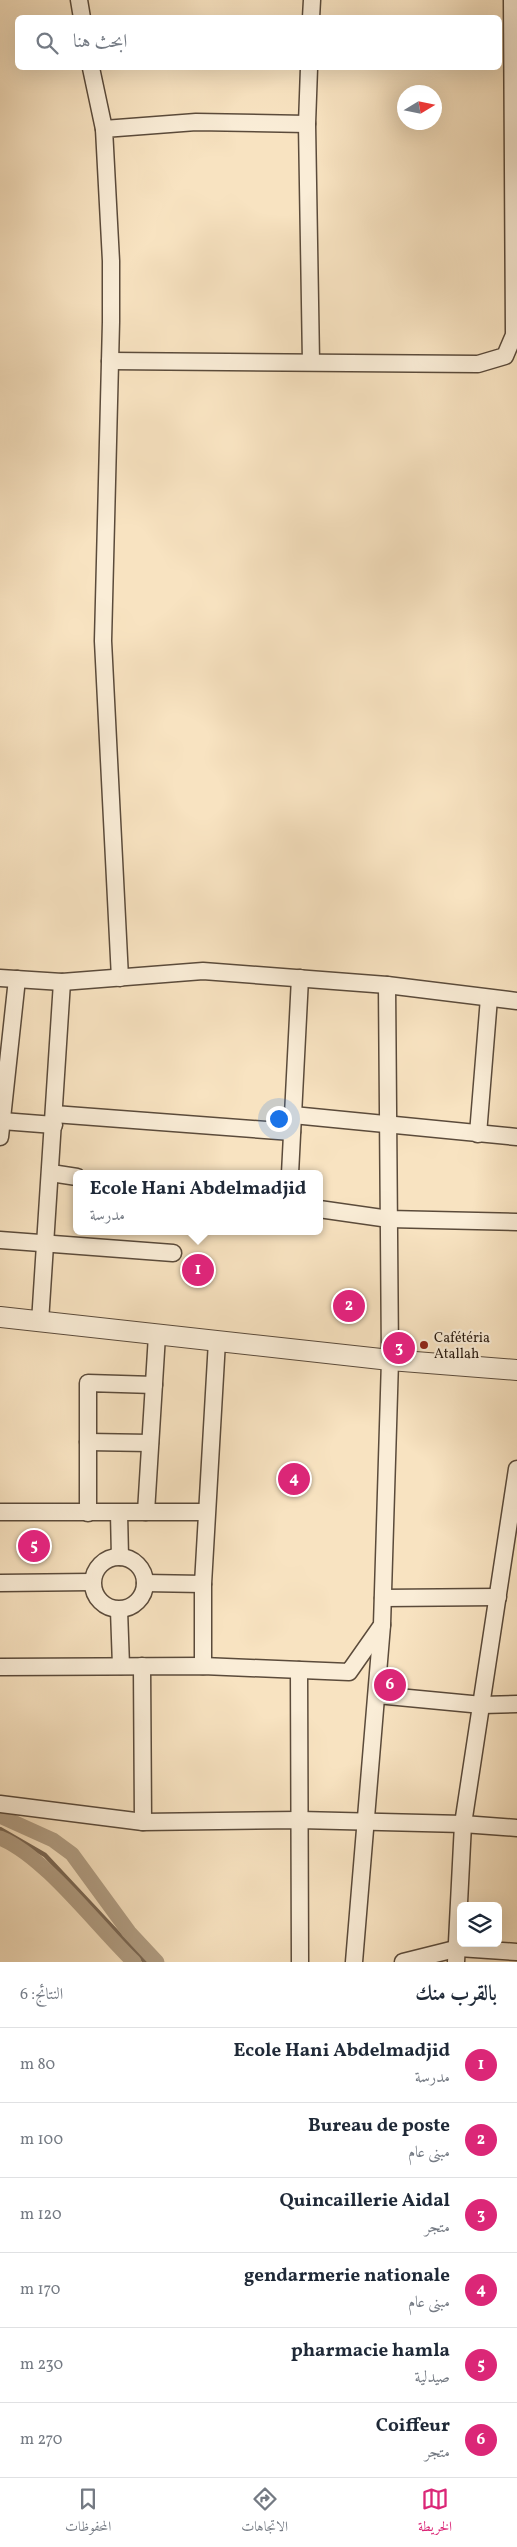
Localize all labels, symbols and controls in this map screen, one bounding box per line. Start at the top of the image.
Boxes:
search box [15,15,502,70]
icon: search [33,29,61,57]
text: ابحث هنا [73,29,127,55]
north arrow [397,85,442,130]
your location [266,1106,292,1132]
popup [73,1170,323,1235]
text: Ecole Hani Abdelmadjid [90,1176,306,1202]
text: مدرسة [90,1205,125,1227]
pin: 1 [182,1251,214,1289]
pin: 2 [333,1287,365,1325]
pin: 3 [383,1329,415,1367]
place label: Cafétéria Atallah [434,1329,490,1364]
marker: Cafétéria Atallah [418,1339,430,1351]
pin: 4 [278,1460,310,1498]
pin: 5 [18,1527,50,1565]
pin: 6 [374,1666,406,1704]
map controls [457,1902,502,1947]
button: layers [457,1902,502,1947]
text: بالقرب منك [415,1980,497,2009]
text: النتائج: 6 [20,1984,63,2006]
text: Ecole Hani Abdelmadjid [233,2038,450,2064]
text: 80 m [20,2054,55,2076]
text: 1 [478,2054,484,2076]
text: مدرسة [415,2067,450,2089]
text: Bureau de poste [308,2113,450,2139]
text: 100 m [20,2129,63,2151]
text: 2 [477,2129,485,2151]
text: مبنى عام [408,2142,450,2164]
text: Quincaillerie Aidal [280,2188,450,2214]
text: 120 m [20,2204,62,2226]
text: 3 [477,2204,485,2226]
text: متجر [425,2217,450,2239]
text: gendarmerie nationale [244,2263,450,2289]
text: 170 m [20,2279,60,2301]
text: 4 [476,2279,486,2301]
text: مبنى عام [408,2292,450,2314]
text: pharmacie hamla [291,2338,450,2364]
text: 230 m [20,2354,63,2376]
text: 5 [477,2354,485,2376]
text: صيدلية [415,2367,450,2389]
text: Coiffeur [376,2413,450,2439]
text: 270 m [20,2429,62,2451]
text: 6 [477,2429,485,2451]
text: متجر [425,2442,450,2464]
tab: المحفوظات [65,2485,111,2540]
tab: الاتجاهات [241,2485,288,2540]
tab: الخريطة [418,2485,452,2540]

